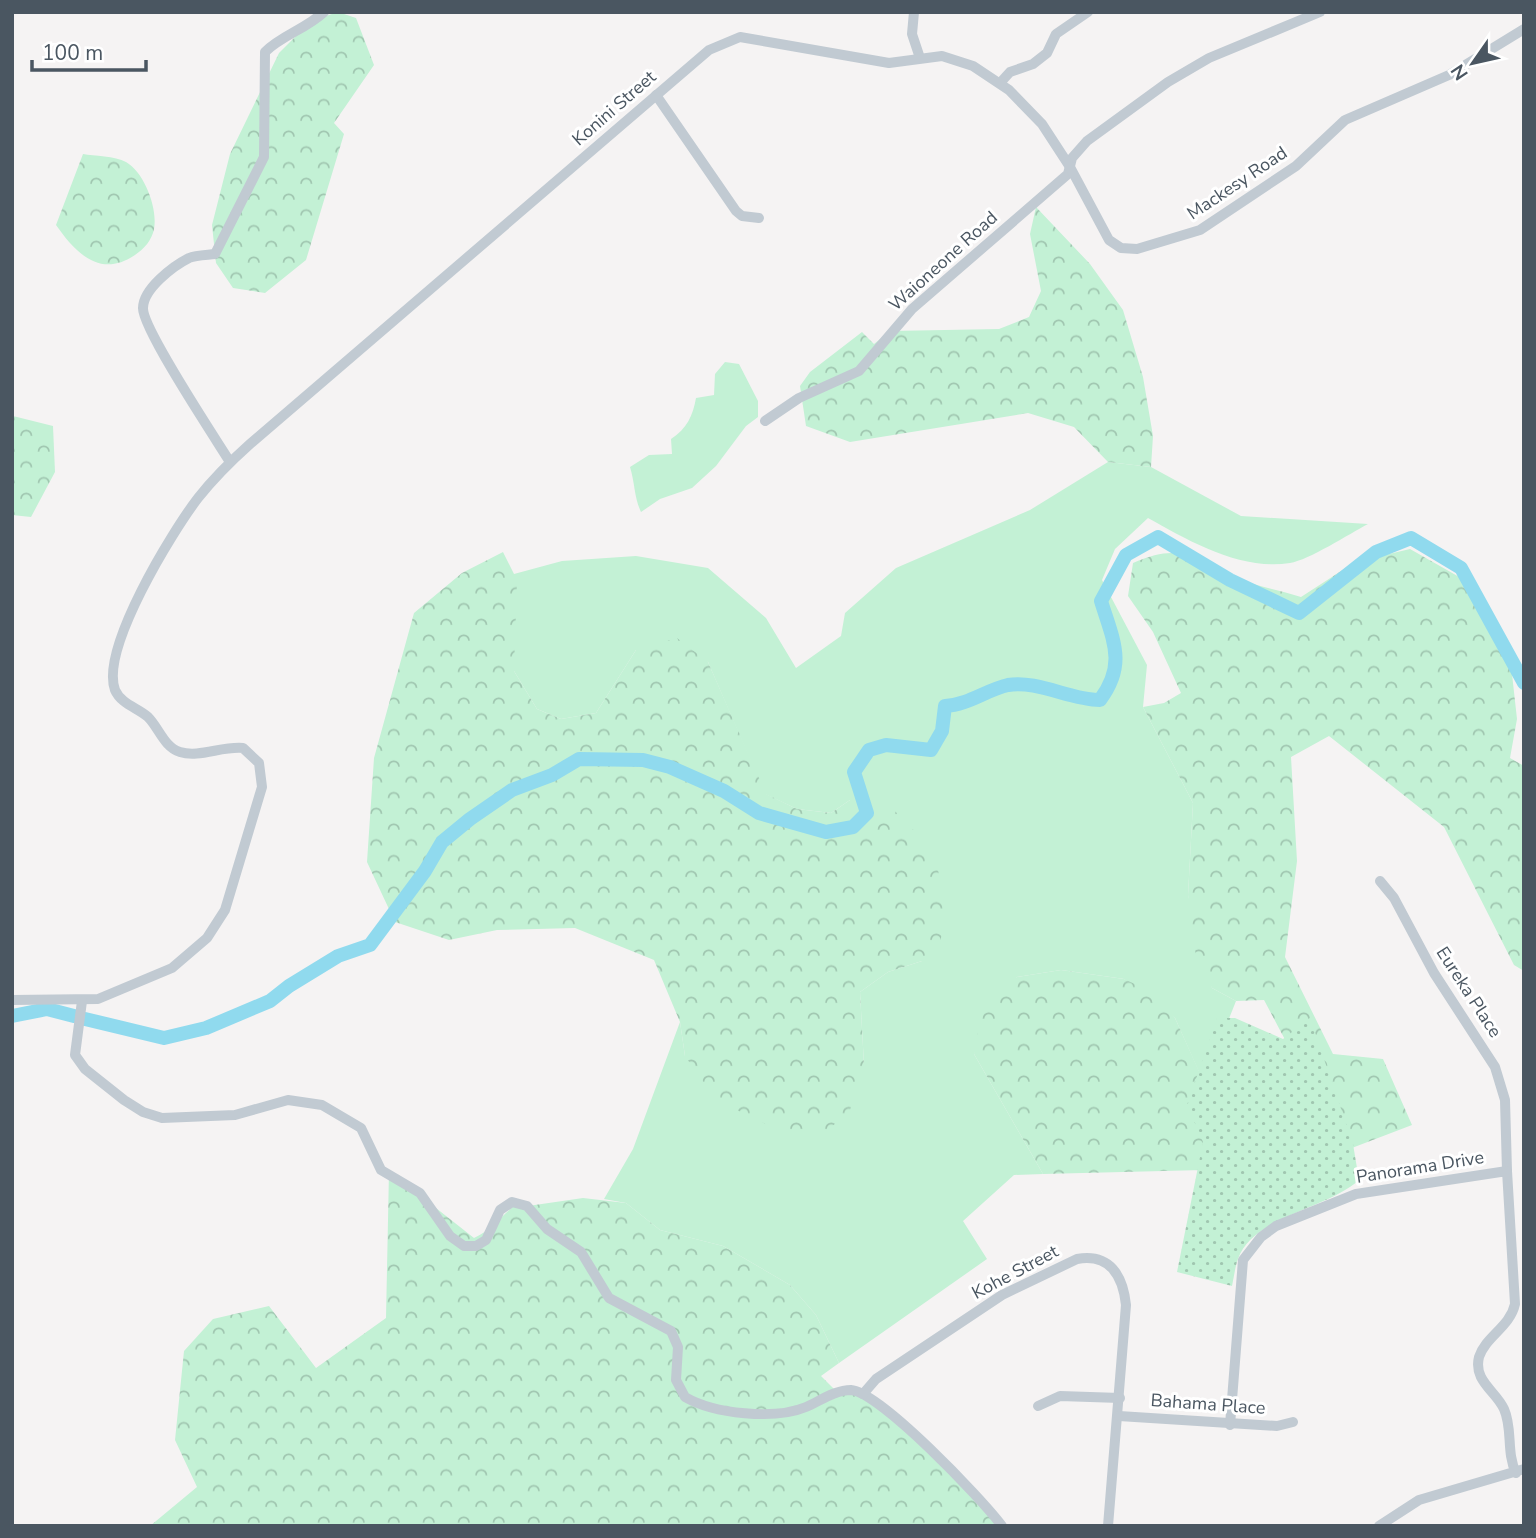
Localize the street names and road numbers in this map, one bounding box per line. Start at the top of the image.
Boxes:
street label: Konini Street [567,65,661,151]
street label: Mackesy Road [1182,141,1292,225]
street label: Waioneone Road [883,206,1003,316]
street label: Eureka Place [1431,942,1507,1042]
street label: Panorama Drive [1354,1145,1486,1189]
street label: Kohe Street [968,1239,1063,1305]
street label: Bahama Place [1150,1388,1266,1420]

